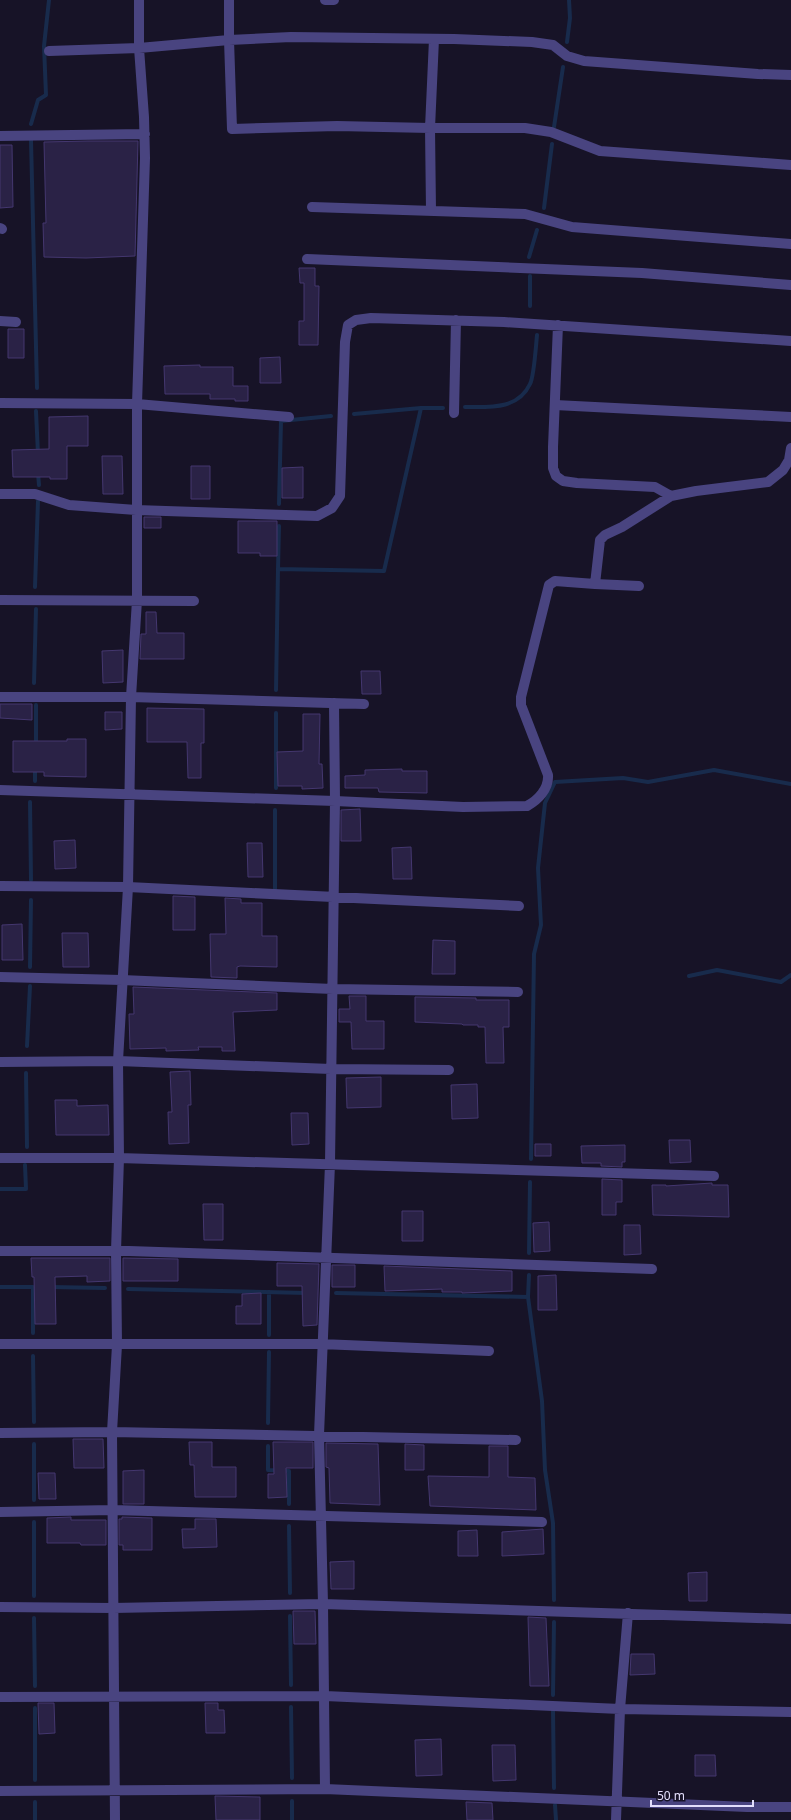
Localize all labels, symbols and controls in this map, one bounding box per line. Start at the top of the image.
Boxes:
scale bar [651,1782,753,1808]
text: 50 m [657,1787,685,1804]

